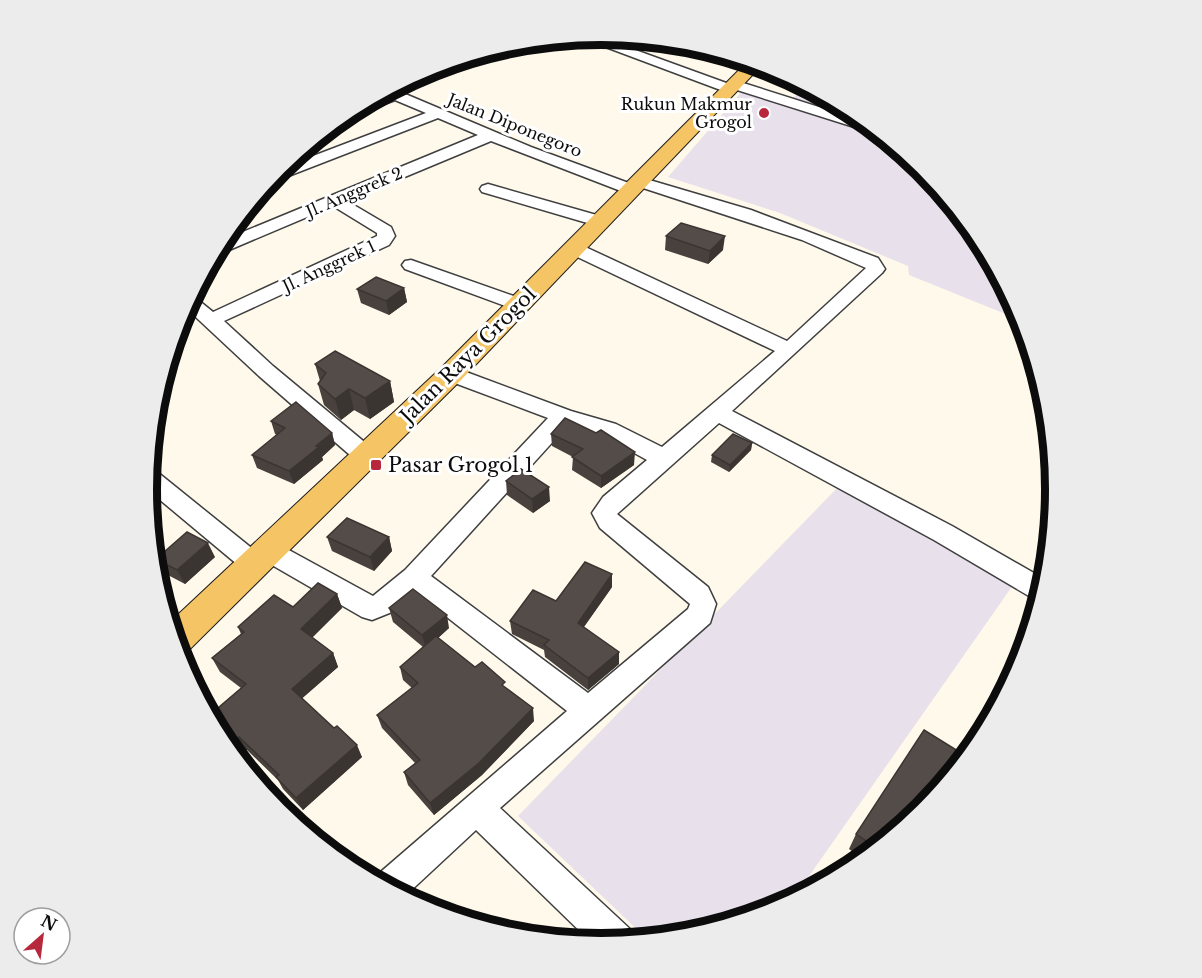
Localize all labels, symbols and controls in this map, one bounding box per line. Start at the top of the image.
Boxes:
street label: Jalan Diponegoro [443,88,585,161]
place label: Rukun Makmur Grogol [621,94,752,132]
marker: Rukun Makmur Grogol [757,106,771,120]
street label: Jl. Anggrek 2 [301,163,405,222]
street label: Jl. Anggrek 1 [278,236,379,297]
street label: Jalan Raya Grogol [393,282,541,430]
place label: Pasar Grogol 1 [388,453,533,477]
marker: Pasar Grogol 1 [369,458,383,472]
north arrow [12,906,72,966]
text: N [38,910,60,935]

